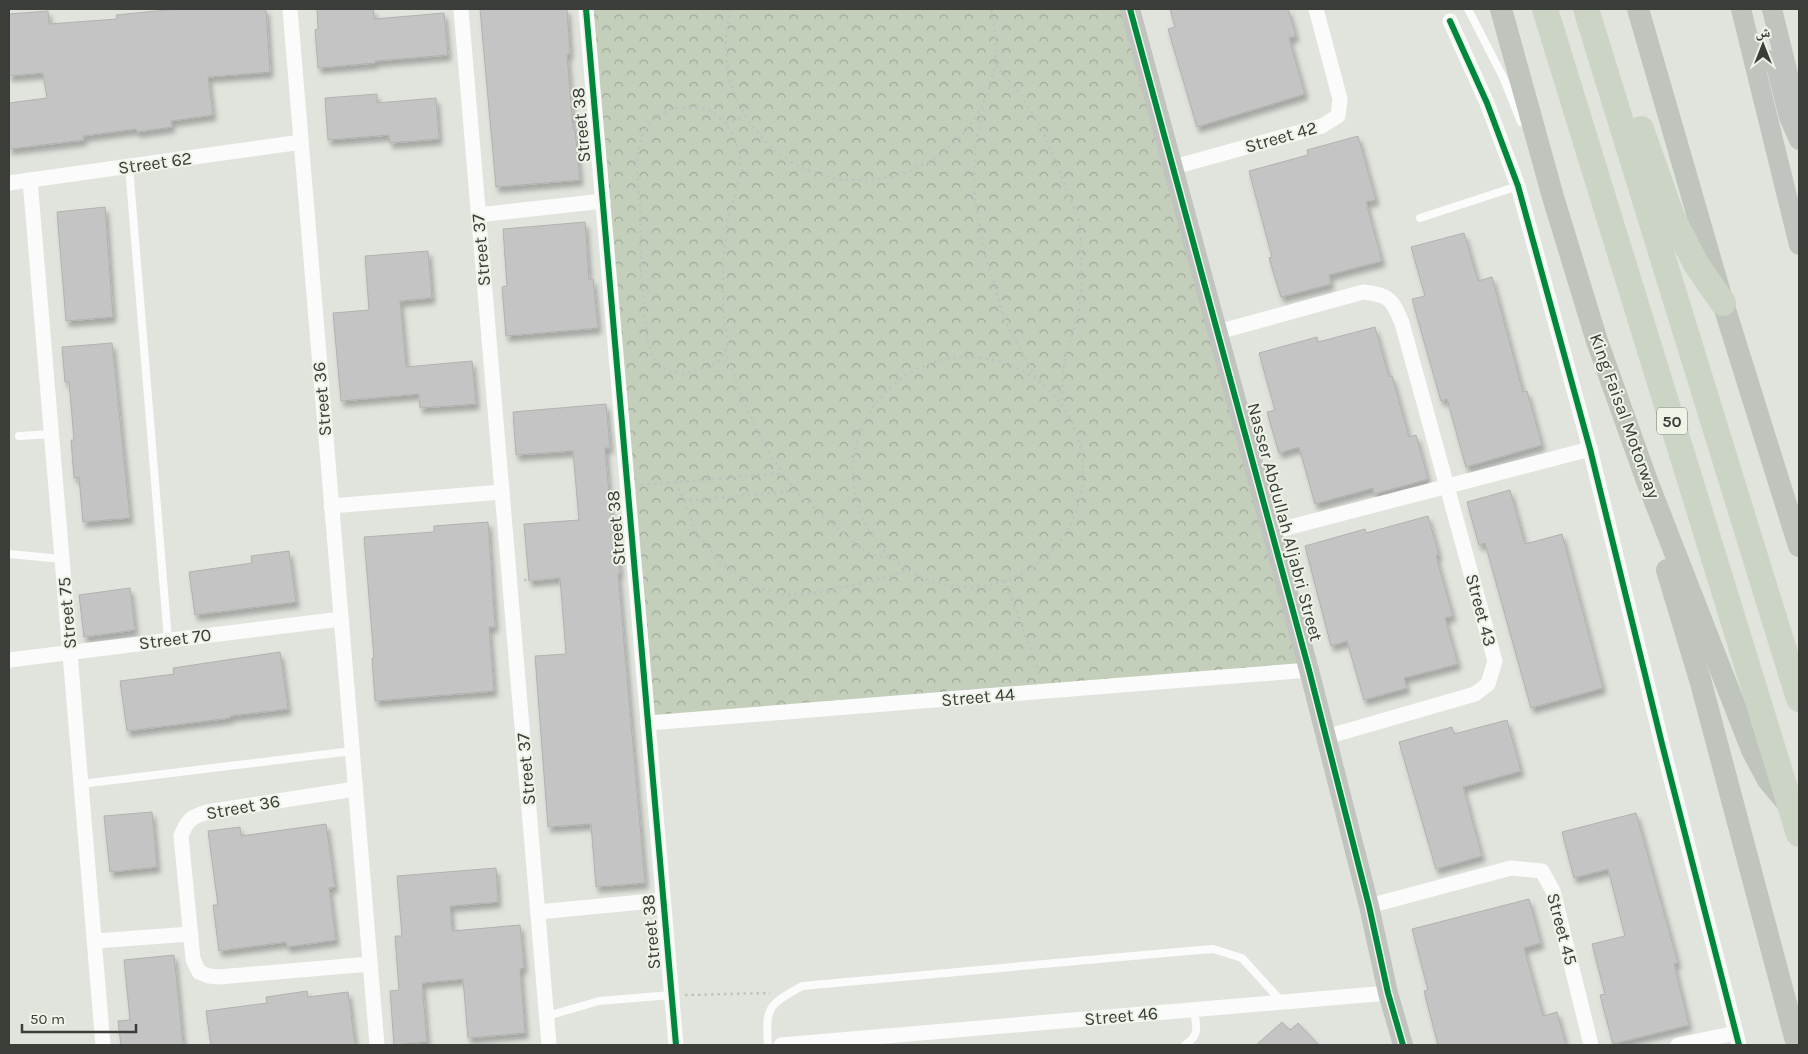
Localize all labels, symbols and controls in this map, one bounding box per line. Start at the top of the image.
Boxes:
north arrow [1738,20,1788,70]
text: ش [1756,24,1771,41]
street label: Street 38 [567,86,595,164]
street label: Street 42 [1242,116,1320,158]
street label: Street 62 [117,147,193,179]
street label: Street 37 [467,212,495,287]
street label: King Faisal Motorway [1585,330,1665,502]
street label: Street 36 [308,361,336,437]
street label: Nasser Abdullah Aljabri Street [1243,400,1328,644]
road number: 50 [1657,408,1687,434]
street label: Street 38 [602,489,630,567]
street label: Street 43 [1461,571,1501,649]
street label: Street 75 [53,576,81,650]
street label: Street 70 [138,624,212,654]
street label: Street 44 [940,683,1016,711]
street label: Street 37 [512,731,540,806]
street label: Street 36 [204,790,282,824]
street label: Street 45 [1542,890,1582,968]
street label: Street 38 [637,893,665,971]
scale bar [22,1002,136,1034]
street label: Street 46 [1083,1002,1159,1030]
text: 50 m [30,1010,65,1028]

